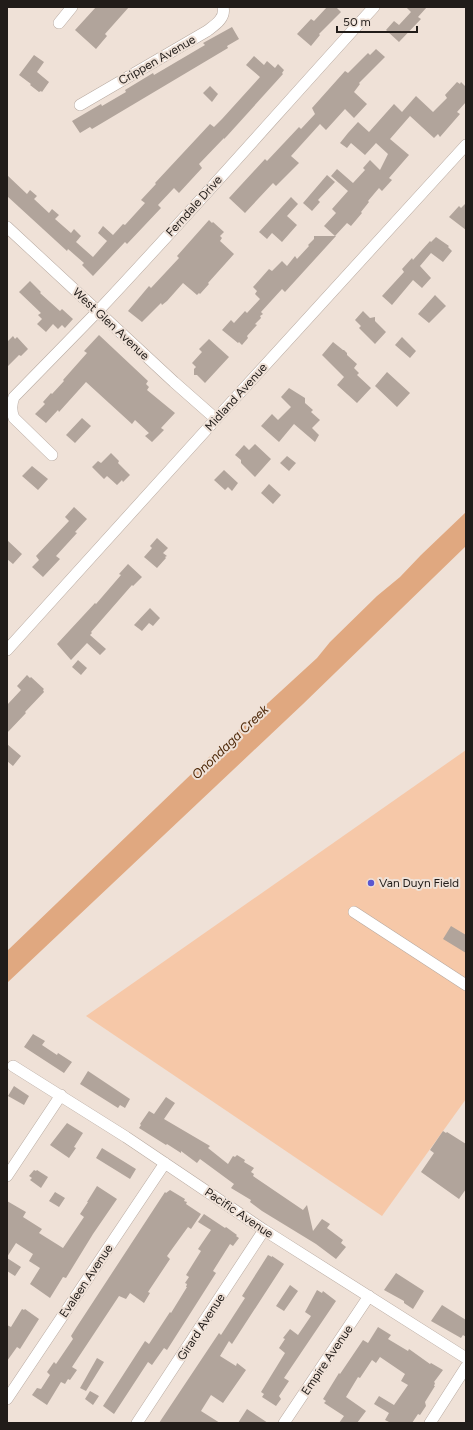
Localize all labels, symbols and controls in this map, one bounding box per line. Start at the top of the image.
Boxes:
scale bar [337,8,417,34]
text: 50 m [343,15,371,29]
street label: Crippen Avenue [116,32,198,88]
street label: Ferndale Drive [163,172,225,239]
street label: West Glen Avenue [70,285,152,363]
street label: Midland Avenue [202,360,270,434]
water label: Onondaga Creek [189,701,272,782]
place label: Van Duyn Field [379,876,459,890]
marker: Van Duyn Field [366,878,376,888]
street label: Pacific Avenue [202,1185,276,1241]
street label: Evaleen Avenue [56,1241,116,1320]
street label: Girard Avenue [174,1291,228,1363]
street label: Empire Avenue [298,1322,356,1398]

